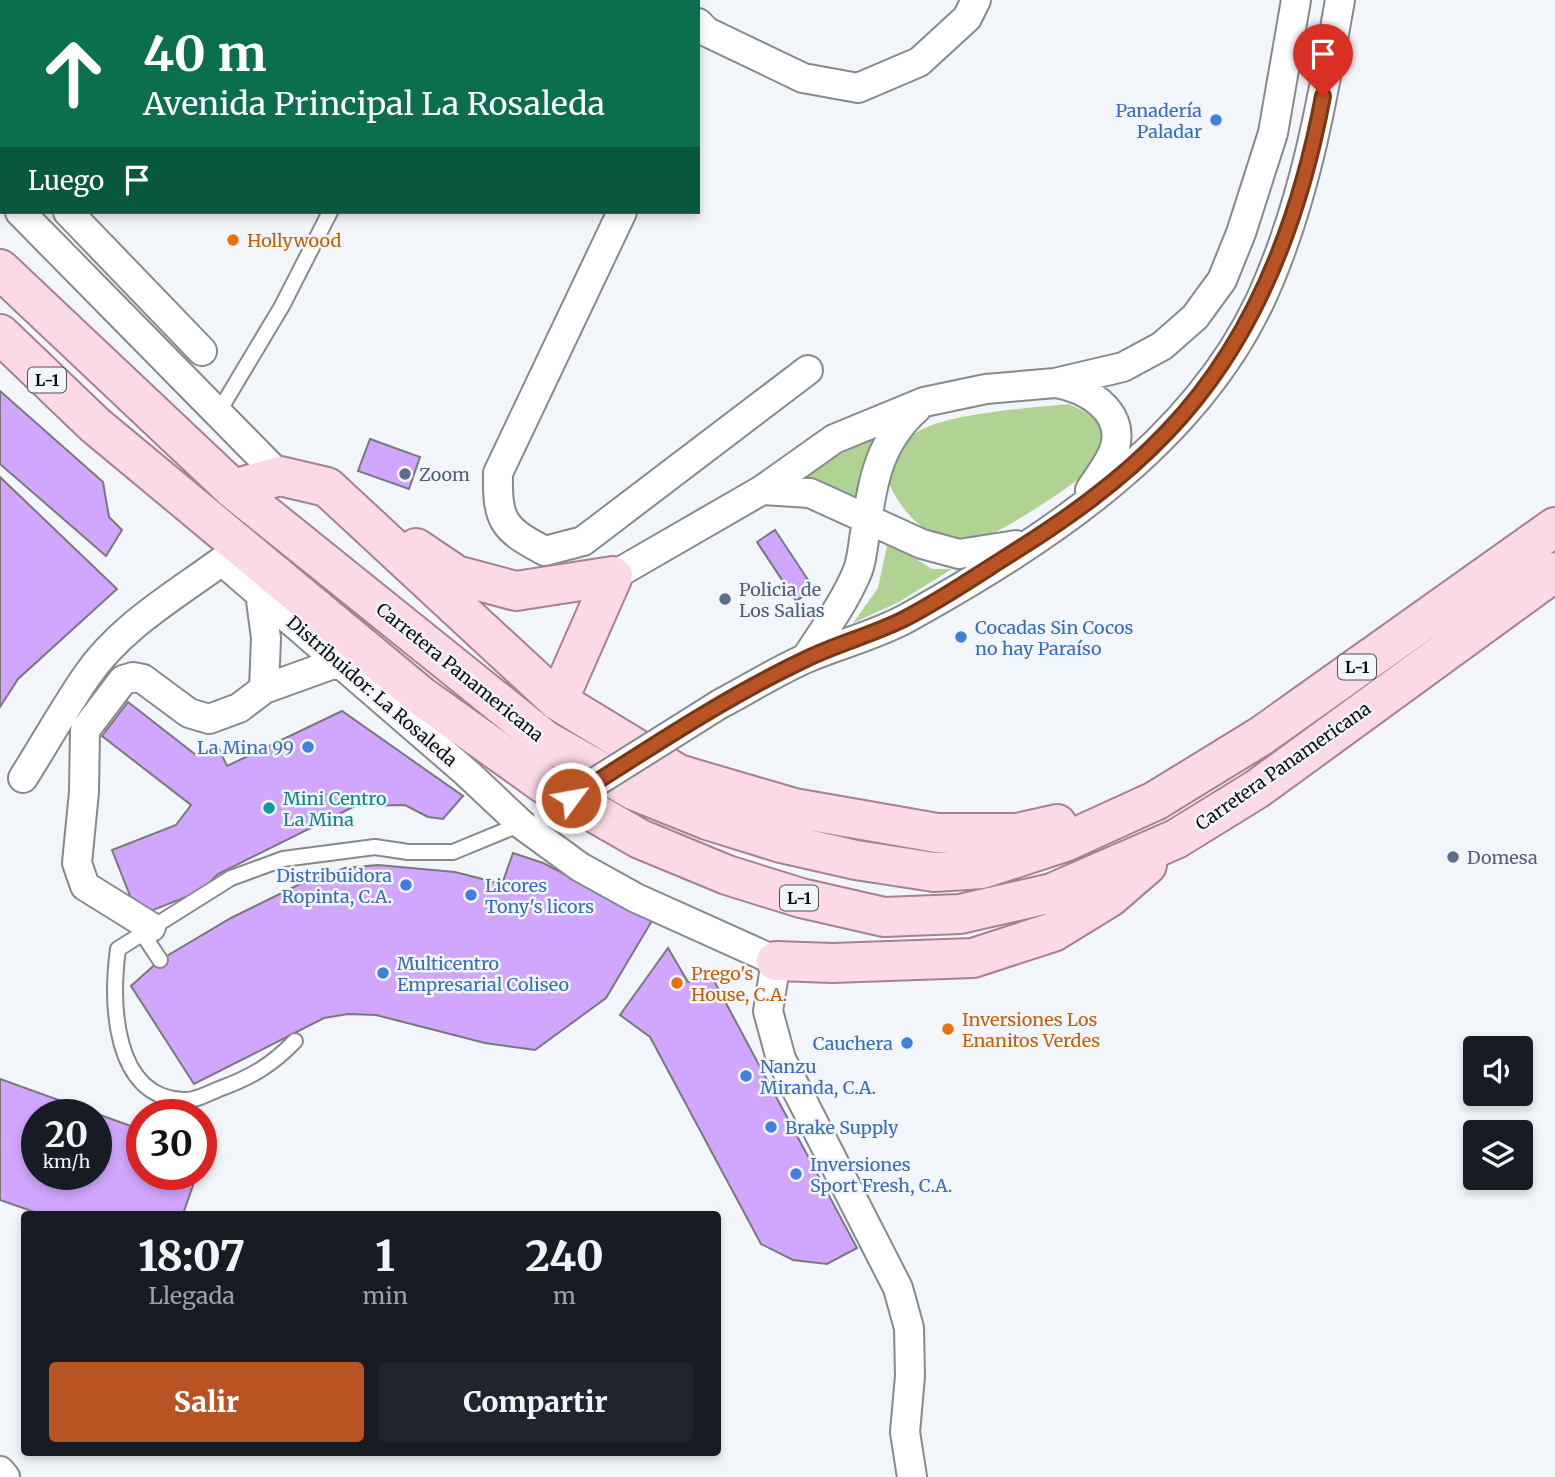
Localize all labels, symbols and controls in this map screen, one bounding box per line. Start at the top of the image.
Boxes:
text: 40 m [143,23,267,84]
pin [1293,24,1353,96]
icon: ahead [28,28,119,119]
icon: arrive [1304,35,1342,73]
text: Avenida Principal La Rosaleda [143,84,605,124]
place label: Panadería Paladar [1115,99,1202,143]
marker: Panadería Paladar [1208,112,1224,128]
icon: arrive [118,161,156,199]
text: Luego [28,164,104,197]
place label: Hollywood [247,229,342,252]
marker: Hollywood [225,232,241,248]
road number: L-1 [28,368,66,392]
place label: Zoom [419,463,470,486]
marker: Zoom [397,466,413,482]
place label: Policia de Los Salias [739,578,825,622]
marker: Policia de Los Salias [717,591,733,607]
street label: Carretera Panamericana [372,597,549,747]
street label: Distribuidor: La Rosaleda [282,611,462,772]
place label: Cocadas Sin Cocos no hay Paraíso [975,616,1134,660]
marker: Cocadas Sin Cocos no hay Paraíso [953,629,969,645]
road number: L-1 [1338,654,1376,680]
street label: Carretera Panamericana [1191,697,1375,835]
place label: La Mina 99 [197,736,294,759]
marker: La Mina 99 [300,739,316,755]
position arrow [534,761,608,835]
place label: Mini Centro La Mina [283,787,386,831]
marker: Mini Centro La Mina [261,800,277,816]
place label: Domesa [1467,846,1538,869]
marker: Domesa [1445,849,1461,865]
place label: Distribuidora Ropinta, C.A. [276,864,392,908]
place label: Licores Tony's licors [485,874,594,918]
marker: Distribuidora Ropinta, C.A. [398,877,414,893]
road number: L-1 [780,885,818,910]
marker: Licores Tony's licors [463,887,479,903]
place label: Multicentro Empresarial Coliseo [397,952,569,996]
place label: Prego's House, C.A. [691,962,787,1006]
marker: Multicentro Empresarial Coliseo [375,965,391,981]
marker: Prego's House, C.A. [669,975,685,991]
place label: Inversiones Los Enanitos Verdes [962,1008,1100,1052]
marker: Inversiones Los Enanitos Verdes [940,1021,956,1037]
place label: Cauchera [813,1032,893,1055]
marker: Cauchera [899,1035,915,1051]
map controls [1463,1036,1533,1190]
button: sound [1463,1036,1533,1106]
place label: Nanzu Miranda, C.A. [760,1055,876,1099]
marker: Nanzu Miranda, C.A. [738,1068,754,1084]
speed limit sign: 30 [126,1099,217,1190]
text: 20 [45,1113,88,1157]
place label: Brake Supply [785,1116,899,1139]
marker: Brake Supply [763,1119,779,1135]
button: layers [1463,1120,1533,1190]
text: km/h [43,1150,90,1173]
place label: Inversiones Sport Fresh, C.A. [810,1153,952,1197]
marker: Inversiones Sport Fresh, C.A. [788,1166,804,1182]
text: 18:07 [138,1230,245,1282]
text: 1 [375,1230,395,1282]
text: 240 [525,1230,604,1282]
text: Llegada [149,1281,235,1310]
text: min [362,1281,408,1310]
text: m [553,1281,576,1310]
button: Salir [49,1362,364,1442]
button: Compartir [378,1362,693,1442]

